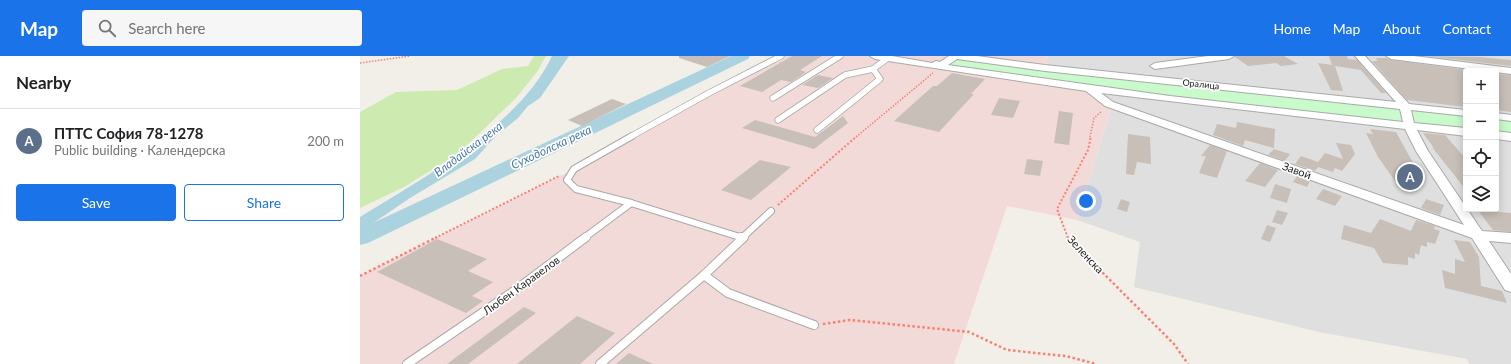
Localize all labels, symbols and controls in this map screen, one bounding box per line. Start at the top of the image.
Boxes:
search box [82,10,362,46]
text: Map [20,17,58,40]
icon: search [96,17,118,39]
text: Search here [128,19,206,37]
text: Home [1273,20,1311,37]
text: Map [1333,20,1360,37]
text: About [1382,20,1420,37]
text: Contact [1442,20,1491,37]
map controls [1463,68,1499,212]
button: + [1463,68,1499,104]
text: Nearby [16,72,71,93]
street label: Оралица [1182,77,1220,91]
button: − [1463,104,1499,140]
water label: Владайска река [431,118,505,180]
water label: Суходолска река [508,122,594,172]
text: ПТТС София 78-1278 [54,124,204,142]
text: A [24,133,34,149]
text: 200 m [307,133,344,149]
button: locate [1463,140,1499,176]
text: Public building · Календерска [54,142,226,158]
street label: Завой [1281,159,1313,181]
pin: A [1397,162,1423,192]
button: layers [1463,176,1499,212]
button: Save [16,184,176,221]
button: Share [184,184,344,221]
your location [1076,191,1096,211]
street label: Зеленска [1065,232,1107,276]
street label: Любен Каравелов [479,253,562,318]

